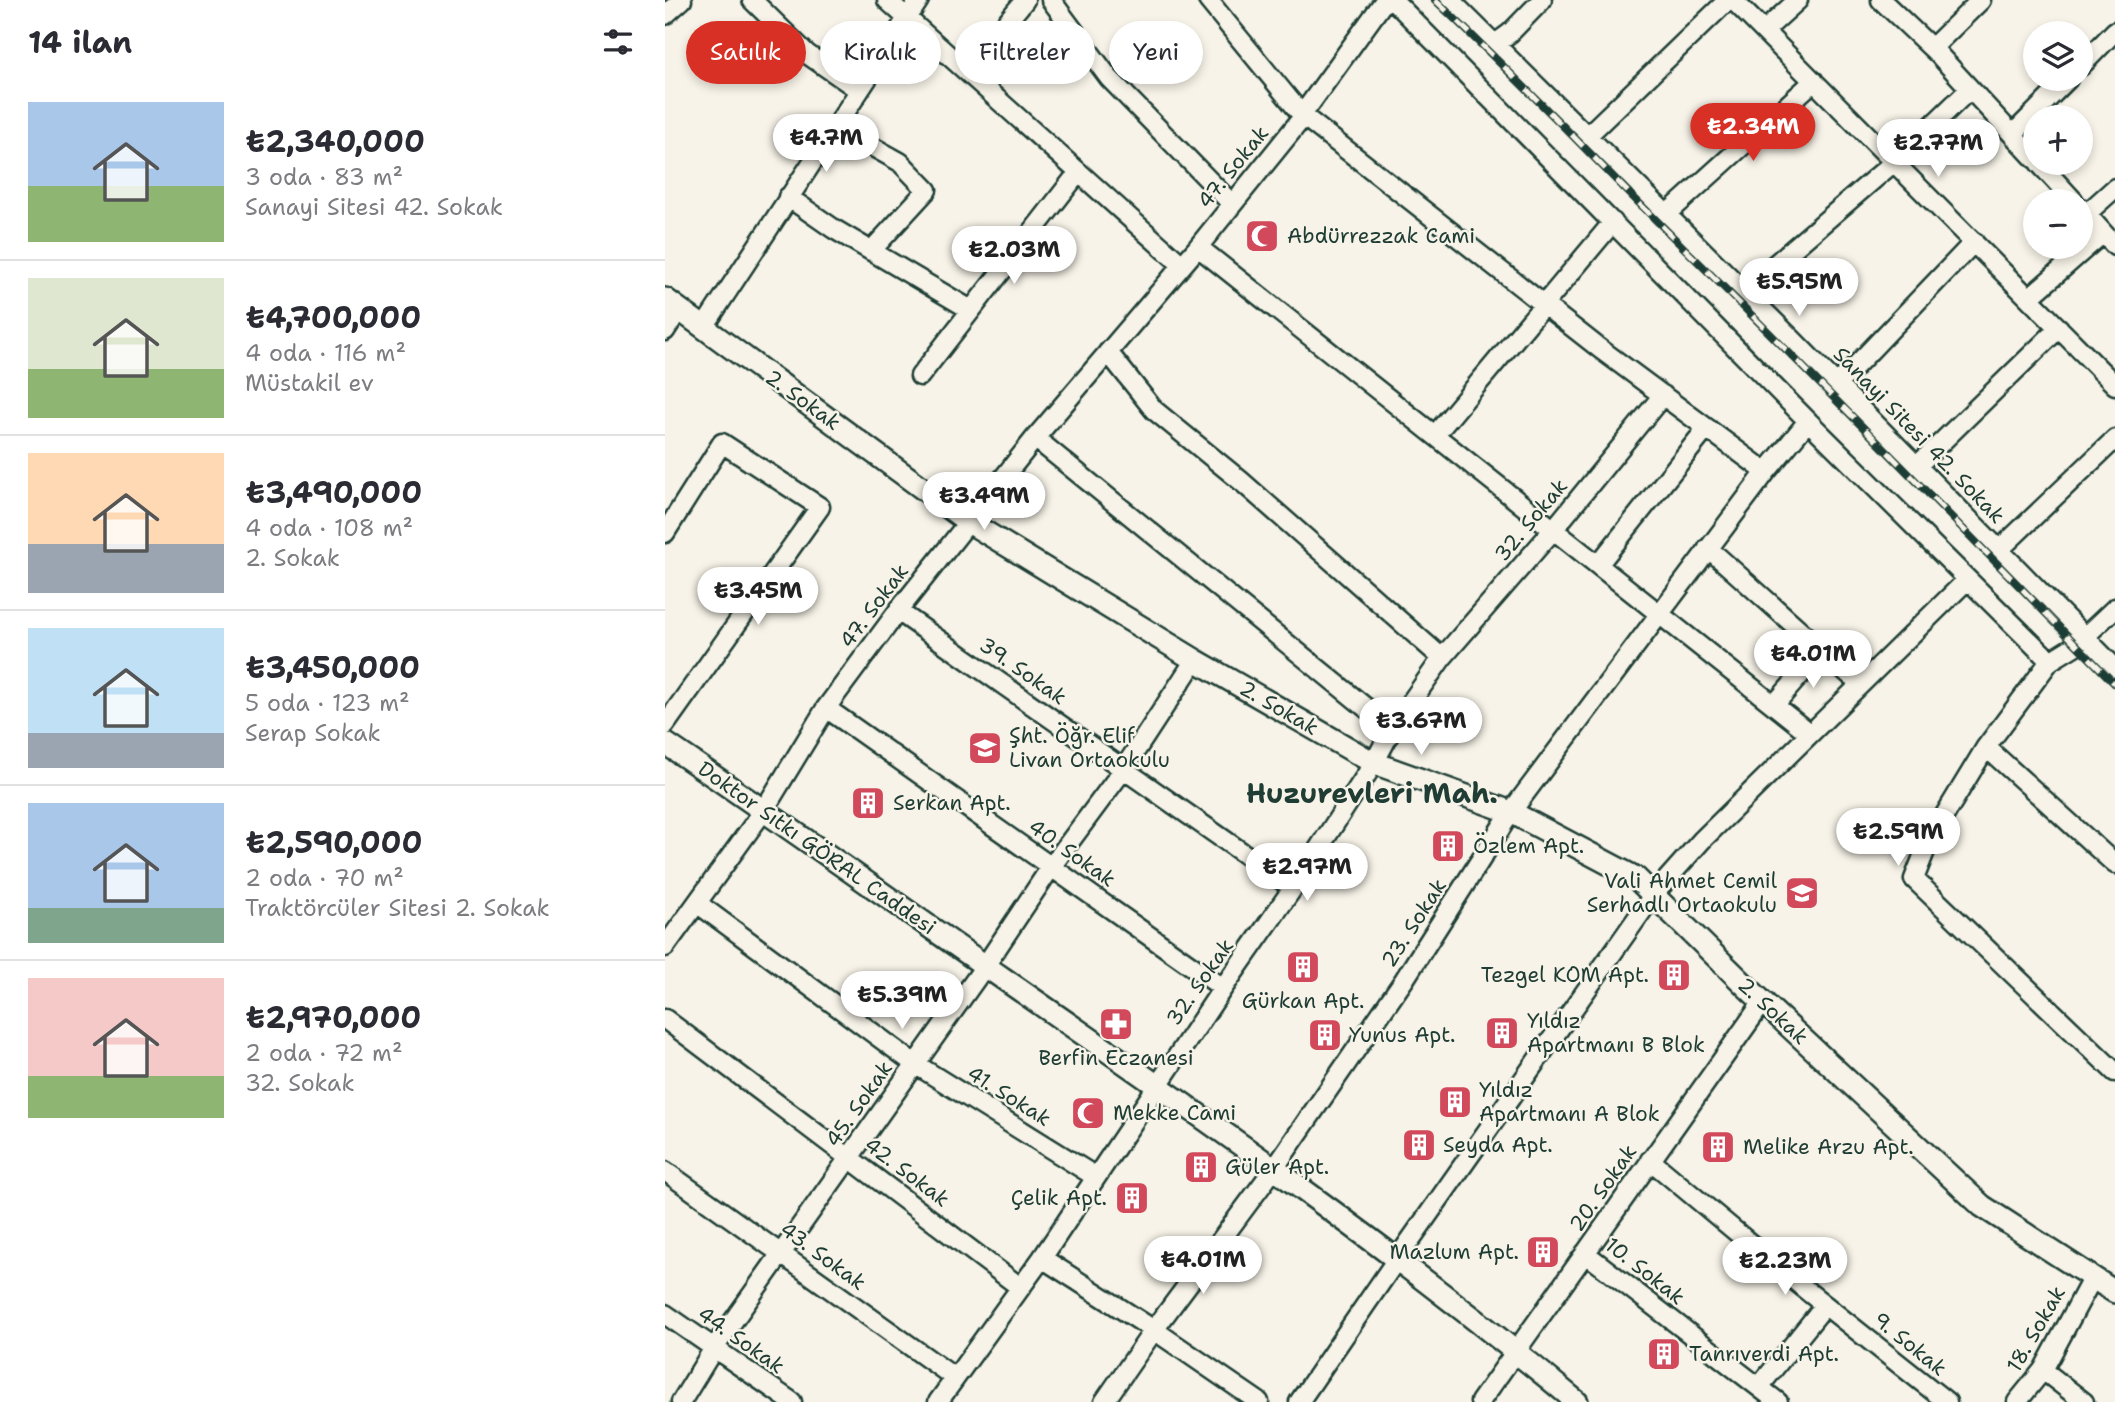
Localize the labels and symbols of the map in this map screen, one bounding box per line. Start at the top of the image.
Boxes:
pin: ₺2.34M [1696,104,1810,163]
pin: ₺4.7M [777,114,875,174]
street label: 47. Sokak [1191,120,1275,214]
pin: ₺2.77M [1881,120,1995,179]
mosque icon: Abdürrezzak Cami [1243,217,1281,255]
place label: Abdürrezzak Cami [1287,222,1475,250]
pin: ₺2.03M [957,226,1071,286]
pin: ₺5.95M [1742,258,1856,318]
street label: Sanayi Sitesi 42. Sokak [1827,341,2011,529]
street label: 2. Sokak [760,363,846,437]
pin: ₺3.49M [927,472,1041,532]
street label: 32. Sokak [1488,473,1574,567]
street label: 47. Sokak [833,558,915,654]
pin: ₺3.45M [701,568,815,627]
pin: ₺4.01M [1756,630,1870,690]
street label: 39. Sokak [974,631,1072,711]
street label: 2. Sokak [1234,674,1324,742]
pin: ₺3.67M [1364,698,1478,757]
place label: Şht. Öğr. Elif Livan Ortaokulu [1009,722,1170,774]
school or university icon: Şht. Öğr. Elif Livan Ortaokulu [966,729,1004,767]
street label: Doktor Sıtkı GÖRAL Caddesi [692,755,942,941]
district label: Huzurevleri Mah. [1246,774,1498,812]
building icon: Serkan Apt. [849,784,887,822]
place label: Serkan Apt. [893,789,1011,817]
pin: ₺2.59M [1841,808,1955,868]
street label: 40. Sokak [1023,813,1121,893]
building icon: Özlem Apt. [1429,827,1467,865]
place label: Özlem Apt. [1473,832,1584,860]
pin: ₺2.97M [1250,844,1364,903]
place label: Vali Ahmet Cemil Serhadlı Ortaokulu [1587,867,1778,919]
street label: 23. Sokak [1375,873,1453,973]
school or university icon: Vali Ahmet Cemil Serhadlı Ortaokulu [1783,874,1821,912]
street label: 32. Sokak [1160,933,1240,1031]
building icon: Gürkan Apt. [1284,948,1322,986]
building icon: Tezgel KOM Apt. [1655,956,1693,994]
place label: Tezgel KOM Apt. [1481,961,1649,989]
street label: 2. Sokak [1732,971,1814,1051]
pin: ₺5.39M [845,972,959,1031]
place label: Gürkan Apt. [1242,987,1364,1015]
pharmacy icon: Berfin Eczanesi [1097,1005,1135,1043]
place label: Yıldız Apartmanı B Blok [1527,1007,1705,1059]
building icon: Yıldız Apartmanı B Blok [1483,1014,1521,1052]
building icon: Yunus Apt. [1306,1016,1344,1054]
place label: Yunus Apt. [1349,1021,1455,1049]
place label: Berfin Eczanesi [1038,1044,1194,1072]
street label: 45. Sokak [819,1055,899,1153]
street label: 41. Sokak [962,1059,1056,1133]
place label: Yıldız Apartmanı A Blok [1479,1076,1660,1128]
building icon: Yıldız Apartmanı A Blok [1436,1083,1474,1121]
mosque icon: Mekke Cami [1069,1094,1107,1132]
place label: Mekke Cami [1113,1099,1236,1127]
building icon: Seyda Apt. [1400,1126,1438,1164]
building icon: Melike Arzu Apt. [1699,1128,1737,1166]
street label: 42. Sokak [859,1131,955,1213]
place label: Seyda Apt. [1443,1131,1553,1159]
place label: Melike Arzu Apt. [1743,1133,1914,1161]
street label: 20. Sokak [1563,1139,1643,1237]
building icon: Güler Apt. [1182,1148,1220,1186]
place label: Güler Apt. [1225,1153,1329,1181]
building icon: Çelik Apt. [1113,1179,1151,1217]
place label: Çelik Apt. [1011,1184,1107,1212]
street label: 43. Sokak [774,1215,872,1297]
street label: 10. Sokak [1599,1231,1691,1311]
building icon: Mazlum Apt. [1524,1233,1562,1271]
pin: ₺4.01M [1146,1236,1260,1296]
place label: Mazlum Apt. [1389,1238,1519,1266]
pin: ₺2.23M [1728,1238,1842,1297]
street label: 18. Sokak [2000,1281,2072,1377]
street label: 44. Sokak [692,1300,790,1380]
street label: 9. Sokak [1867,1306,1953,1382]
building icon: Tanrıverdi Apt. [1645,1335,1683,1373]
place label: Tanrıverdi Apt. [1689,1340,1839,1368]

